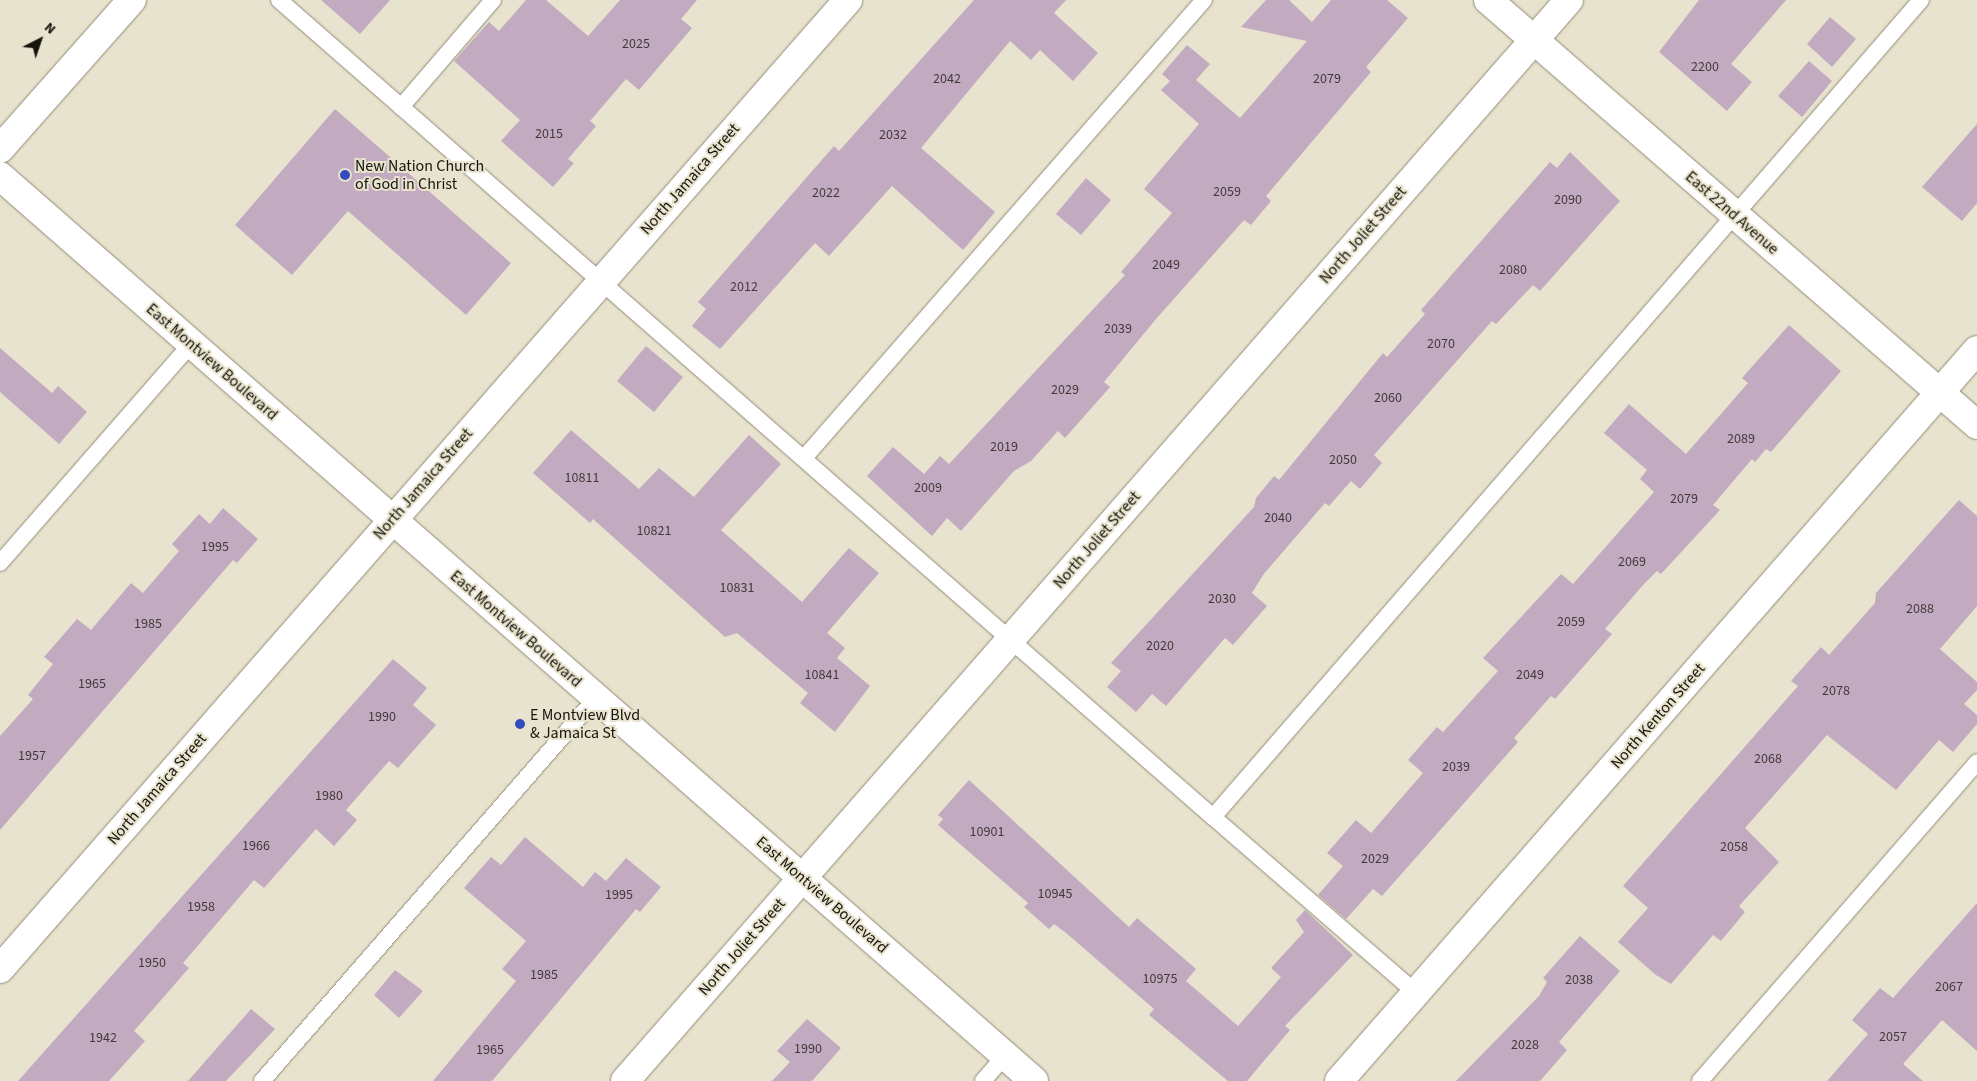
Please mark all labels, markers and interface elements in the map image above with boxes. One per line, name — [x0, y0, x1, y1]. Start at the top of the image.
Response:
north arrow — [15, 15, 65, 65]
text: N — [40, 18, 60, 39]
house number: 2025 — [622, 36, 650, 52]
house number: 2200 — [1691, 59, 1719, 75]
house number: 2042 — [933, 71, 961, 87]
house number: 2079 — [1313, 71, 1341, 87]
street label: North Jamaica Street — [636, 119, 744, 239]
house number: 2015 — [535, 126, 563, 142]
house number: 2032 — [879, 127, 907, 143]
place label: New Nation Church of God in Christ — [355, 156, 484, 194]
street label: East 22nd Avenue — [1681, 167, 1783, 259]
marker: New Nation Church of God in Christ — [339, 169, 351, 181]
street label: North Joliet Street — [1316, 182, 1410, 288]
house number: 2059 — [1213, 184, 1241, 200]
house number: 2022 — [812, 185, 840, 201]
house number: 2090 — [1554, 192, 1582, 208]
house number: 2049 — [1152, 257, 1180, 273]
house number: 2080 — [1499, 262, 1527, 278]
house number: 2012 — [730, 279, 758, 295]
street label: East Montview Boulevard — [142, 299, 282, 425]
house number: 2039 — [1104, 321, 1132, 337]
house number: 2070 — [1427, 336, 1455, 352]
house number: 2029 — [1051, 382, 1079, 398]
house number: 2060 — [1374, 390, 1402, 406]
street label: North Jamaica Street — [369, 424, 477, 544]
house number: 2089 — [1727, 431, 1755, 447]
house number: 2019 — [990, 439, 1018, 455]
house number: 2050 — [1329, 452, 1357, 468]
house number: 10811 — [565, 470, 599, 486]
house number: 2009 — [914, 480, 942, 496]
street label: North Joliet Street — [1050, 487, 1144, 593]
house number: 2079 — [1670, 491, 1698, 507]
house number: 2040 — [1264, 510, 1292, 526]
house number: 10821 — [637, 523, 671, 539]
house number: 1995 — [201, 539, 229, 555]
house number: 2069 — [1618, 554, 1646, 570]
street label: East Montview Boulevard — [446, 566, 586, 692]
house number: 10831 — [720, 580, 754, 596]
house number: 2030 — [1208, 591, 1236, 607]
house number: 2088 — [1906, 601, 1934, 617]
house number: 2059 — [1557, 614, 1585, 630]
house number: 1985 — [134, 616, 162, 632]
house number: 2020 — [1146, 638, 1174, 654]
street label: North Kenton Street — [1607, 659, 1709, 773]
house number: 10841 — [805, 667, 839, 683]
house number: 2049 — [1516, 667, 1544, 683]
house number: 1965 — [78, 676, 106, 692]
house number: 2078 — [1822, 683, 1850, 699]
place label: E Montview Blvd & Jamaica St — [530, 705, 640, 743]
house number: 1990 — [368, 709, 396, 725]
marker: E Montview Blvd & Jamaica St — [514, 718, 526, 730]
street label: North Jamaica Street — [103, 729, 211, 849]
house number: 1957 — [18, 748, 46, 764]
house number: 2068 — [1754, 751, 1782, 767]
house number: 2039 — [1442, 759, 1470, 775]
house number: 1980 — [315, 788, 343, 804]
house number: 10901 — [970, 824, 1004, 840]
street label: East Montview Boulevard — [752, 832, 892, 958]
house number: 1966 — [242, 838, 270, 854]
house number: 2058 — [1720, 839, 1748, 855]
house number: 2029 — [1361, 851, 1389, 867]
house number: 10945 — [1038, 886, 1072, 902]
house number: 1995 — [605, 887, 633, 903]
street label: North Joliet Street — [695, 894, 789, 1000]
house number: 1958 — [187, 899, 215, 915]
house number: 1950 — [138, 955, 166, 971]
house number: 1985 — [530, 967, 558, 983]
house number: 10975 — [1143, 971, 1177, 987]
house number: 2038 — [1565, 972, 1593, 988]
house number: 2067 — [1935, 979, 1963, 995]
house number: 2057 — [1879, 1029, 1907, 1045]
house number: 1942 — [89, 1030, 117, 1046]
house number: 2028 — [1511, 1037, 1539, 1053]
house number: 1990 — [794, 1041, 822, 1057]
house number: 1965 — [476, 1042, 504, 1058]

